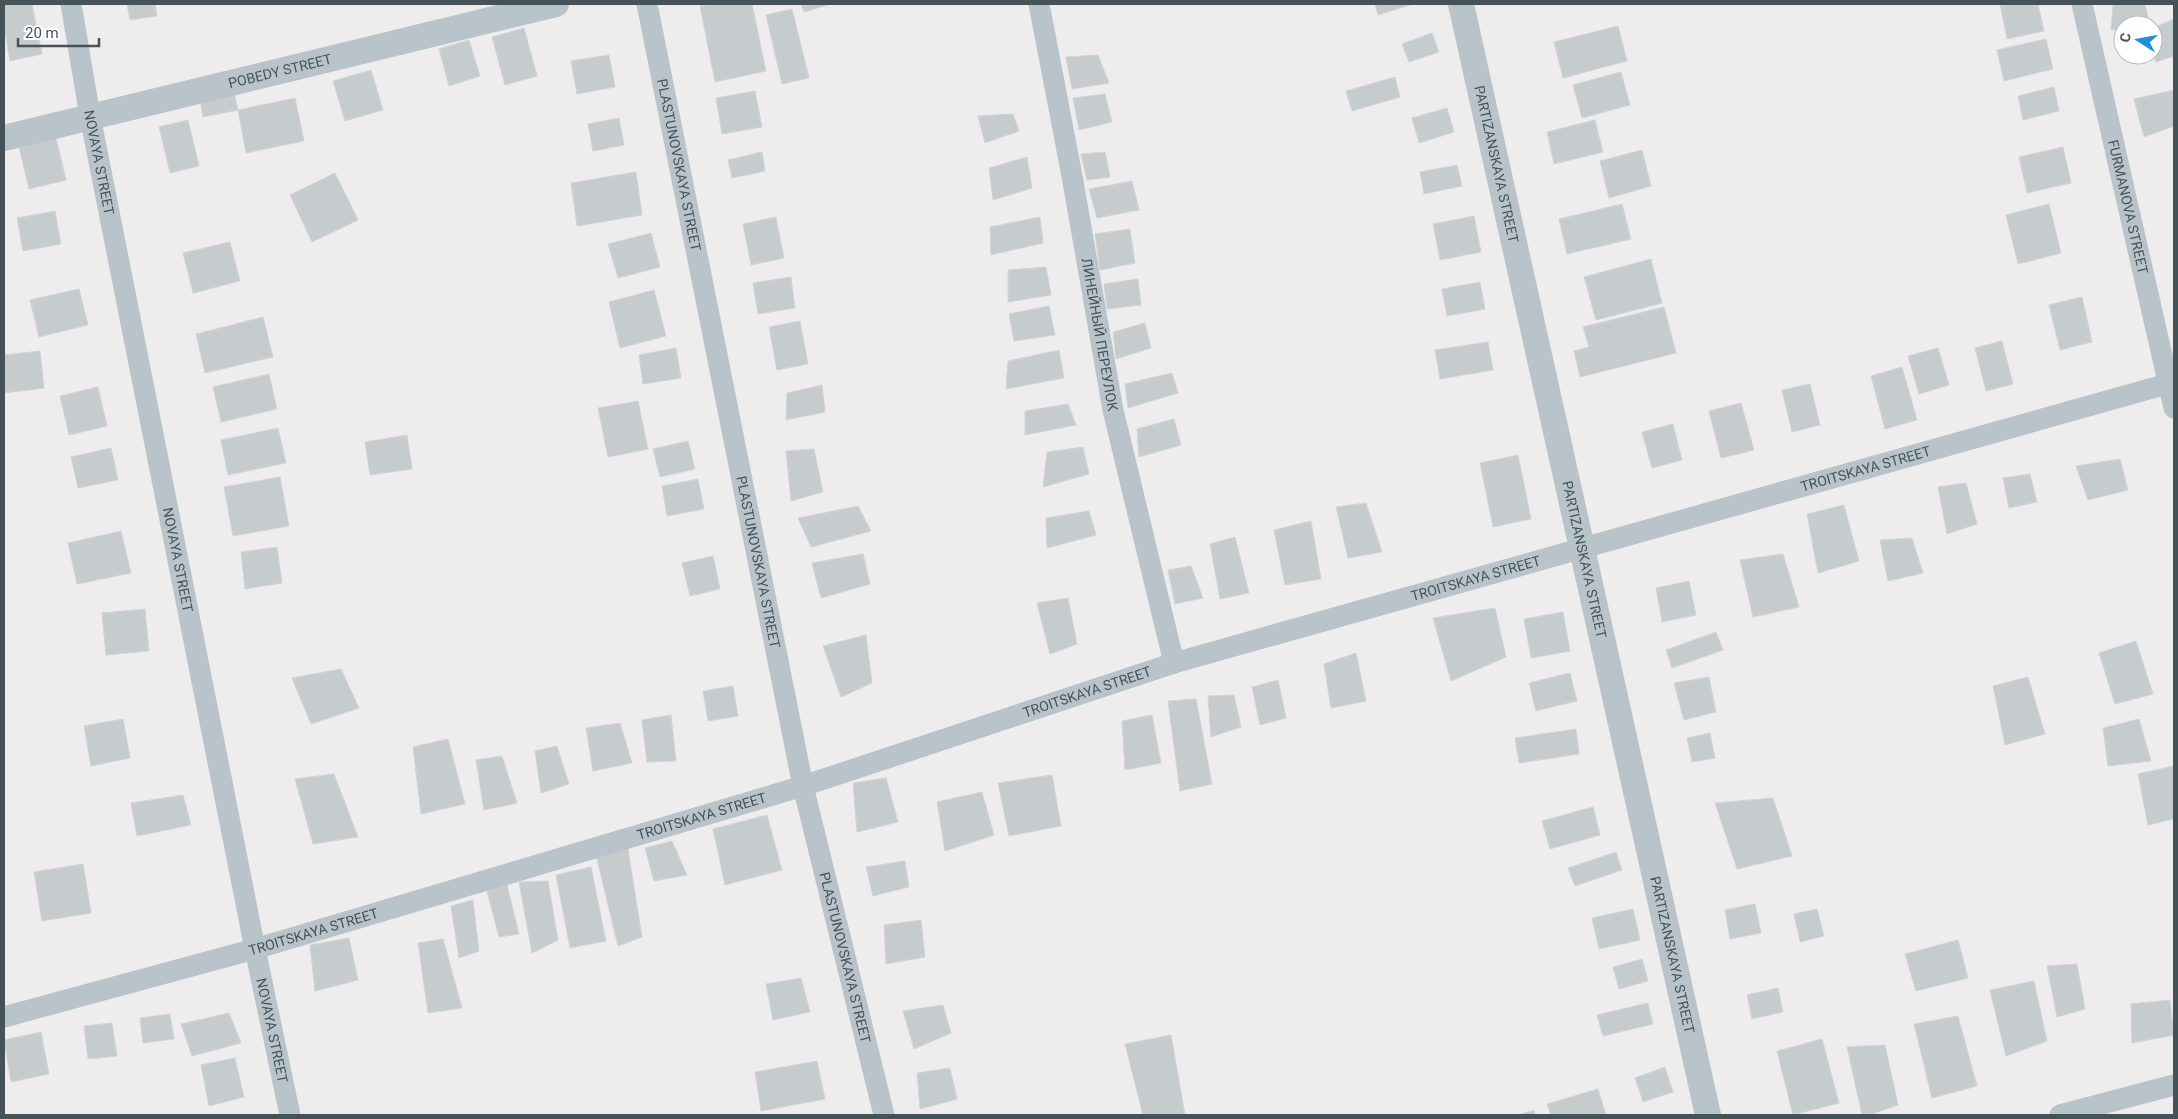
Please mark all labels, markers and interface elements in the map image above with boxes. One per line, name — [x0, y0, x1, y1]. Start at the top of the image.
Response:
scale bar — [18, 15, 99, 47]
north arrow — [2113, 15, 2163, 65]
text: 20 m — [25, 24, 59, 42]
text: С — [2117, 31, 2134, 44]
street label: POBEDY STREET — [227, 51, 334, 91]
street label: PLASTUNOVSKAYA STREET — [654, 77, 704, 253]
street label: PARTIZANSKAYA STREET — [1471, 84, 1522, 245]
street label: NOVAYA STREET — [81, 109, 118, 217]
street label: FURMANOVA STREET — [2105, 138, 2151, 276]
street label: ЛИНЕЙНЫЙ ПЕРЕУЛОК — [1078, 257, 1121, 412]
street label: TROITSKAYA STREET — [1799, 443, 1933, 495]
street label: PLASTUNOVSKAYA STREET — [733, 474, 783, 650]
street label: PARTIZANSKAYA STREET — [1559, 479, 1610, 640]
street label: NOVAYA STREET — [160, 506, 196, 614]
street label: TROITSKAYA STREET — [1409, 552, 1543, 604]
street label: TROITSKAYA STREET — [1021, 663, 1154, 721]
street label: TROITSKAYA STREET — [635, 789, 769, 843]
street label: PLASTUNOVSKAYA STREET — [816, 870, 874, 1045]
street label: PARTIZANSKAYA STREET — [1647, 875, 1698, 1036]
street label: TROITSKAYA STREET — [247, 905, 381, 958]
street label: NOVAYA STREET — [253, 977, 291, 1085]

